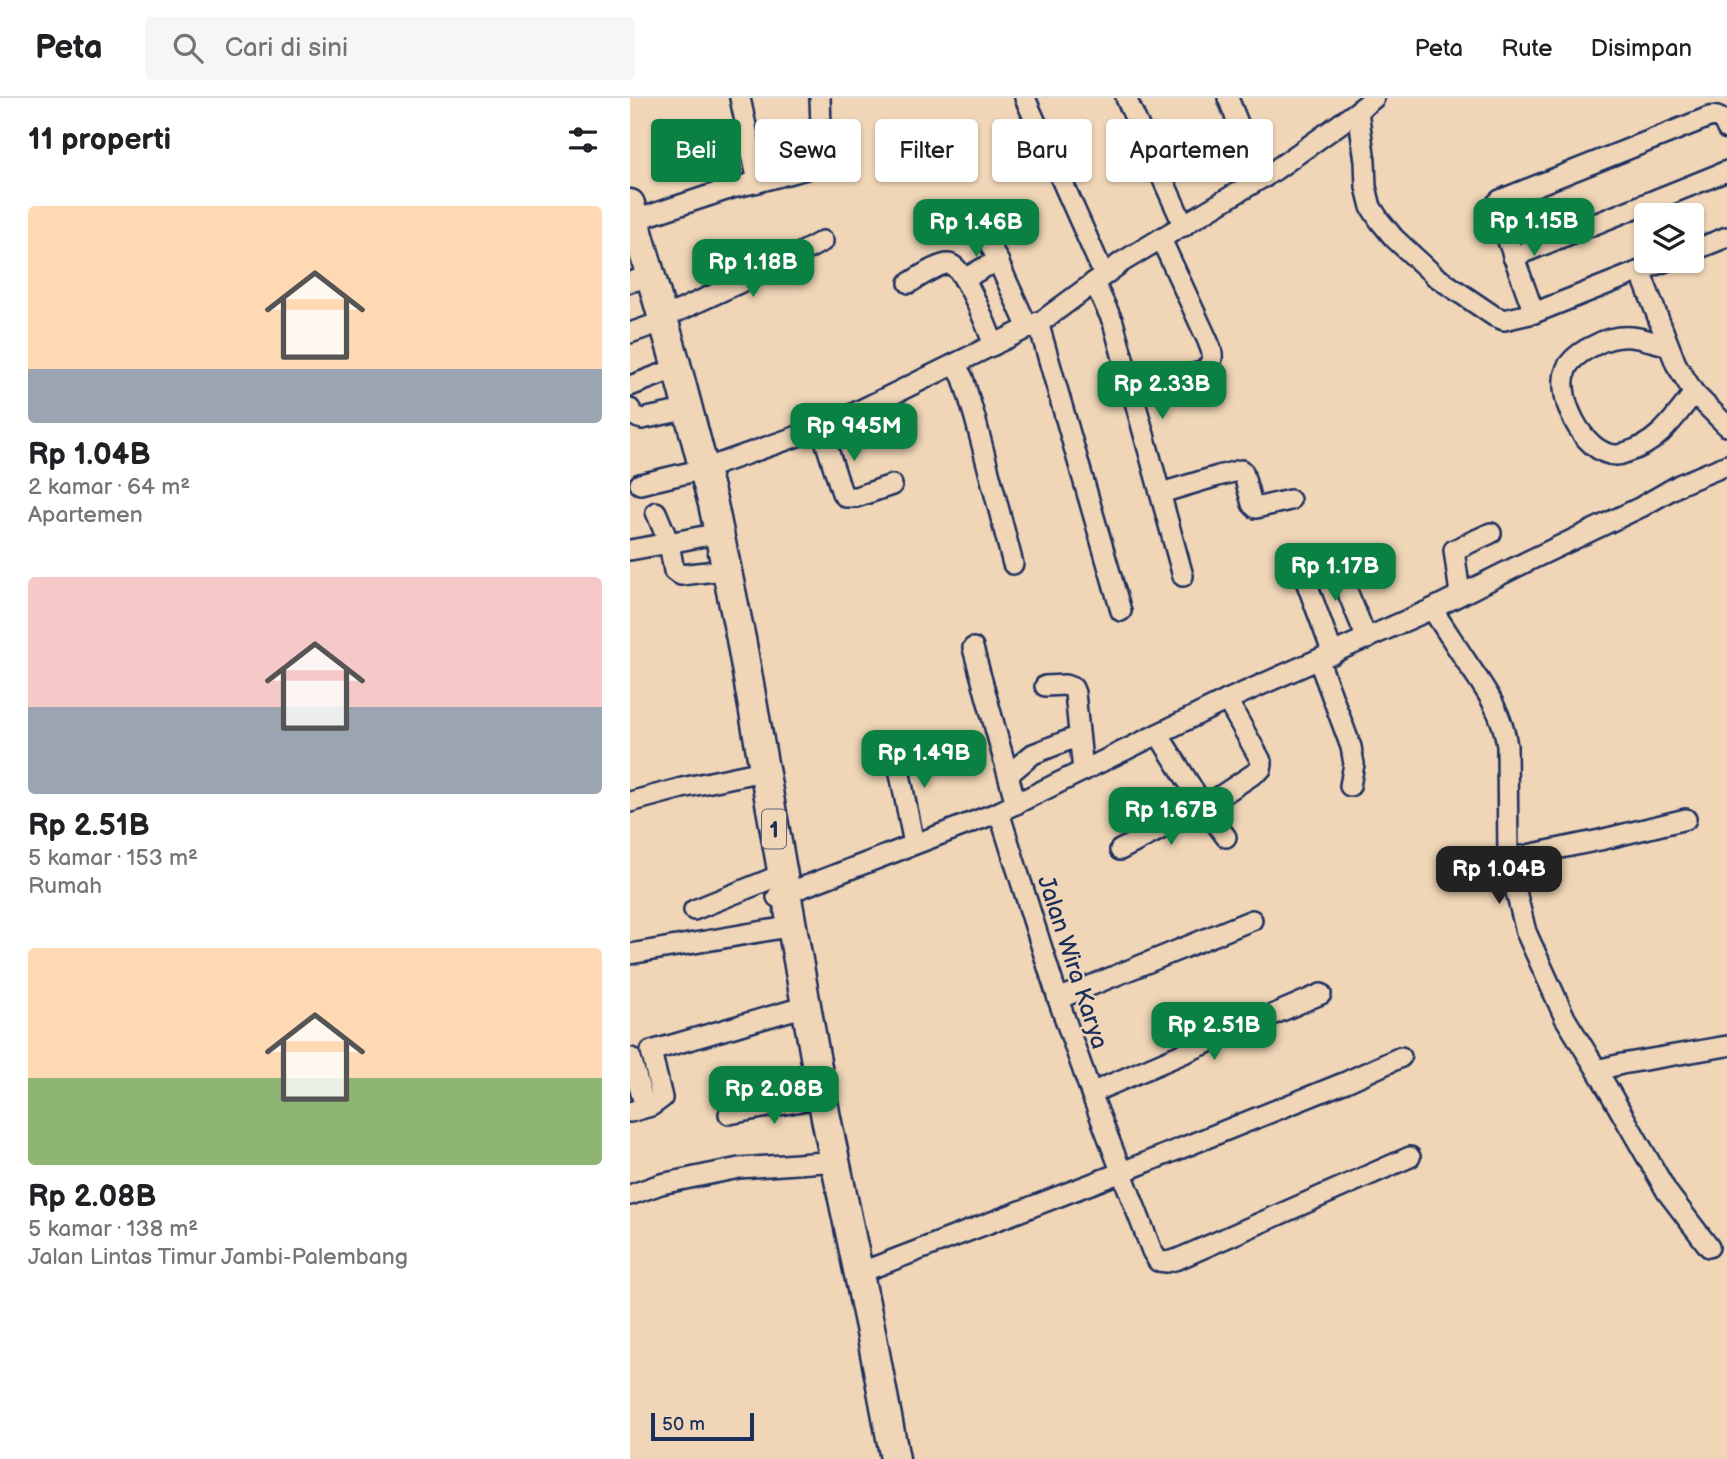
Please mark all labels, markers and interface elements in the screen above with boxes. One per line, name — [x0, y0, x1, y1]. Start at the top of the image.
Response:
search box — [145, 17, 635, 80]
text: Peta — [35, 28, 103, 68]
icon: search — [169, 29, 207, 67]
text: Cari di sini — [225, 33, 348, 64]
text: Peta — [1415, 34, 1463, 63]
text: Rute — [1501, 34, 1553, 63]
text: Disimpan — [1591, 34, 1692, 63]
chip: Beli — [651, 119, 741, 182]
chip: Sewa — [755, 119, 861, 182]
chip: Filter — [875, 119, 978, 182]
chip: Baru — [992, 119, 1092, 182]
chip: Apartemen — [1106, 119, 1273, 182]
icon: filters — [564, 121, 602, 159]
text: 11 properti — [28, 122, 171, 158]
pin: Rp 1.15B — [1462, 198, 1606, 258]
pin: Rp 1.46B — [904, 200, 1048, 259]
map controls — [1634, 203, 1704, 273]
button: layers — [1634, 203, 1704, 273]
text: Rp 1.15B — [1489, 207, 1579, 235]
text: Rp 1.46B — [929, 208, 1023, 236]
pin: Rp 1.18B — [681, 240, 825, 299]
text: Rp 1.18B — [708, 248, 798, 276]
icon: home — [252, 252, 378, 378]
pin: Rp 2.33B — [1090, 362, 1234, 421]
text: Rp 2.33B — [1113, 370, 1211, 398]
pin: Rp 945M — [789, 404, 919, 463]
text: Rp 945M — [806, 412, 902, 440]
text: Rp 1.04B — [28, 437, 151, 473]
text: 2 kamar · 64 m² — [28, 473, 190, 501]
text: Apartemen — [28, 501, 143, 529]
pin: Rp 1.17B — [1263, 544, 1407, 603]
text: Rp 1.17B — [1291, 552, 1379, 580]
icon: home — [252, 623, 378, 749]
pin: Rp 1.49B — [852, 730, 996, 790]
text: Rp 1.49B — [877, 739, 971, 767]
pin: Rp 1.67B — [1099, 788, 1243, 847]
text: Rp 1.67B — [1125, 796, 1217, 824]
text: Rp 2.51B — [28, 808, 150, 844]
road number: 1 — [762, 810, 786, 848]
text: 5 kamar · 153 m² — [28, 844, 198, 872]
pin: Rp 1.04B — [1427, 846, 1571, 906]
text: Rp 1.04B — [1452, 855, 1546, 883]
text: Rumah — [28, 872, 102, 900]
street label: Jalan Wira Karya — [1031, 872, 1114, 1052]
icon: home — [252, 994, 378, 1120]
pin: Rp 2.51B — [1142, 1002, 1286, 1062]
text: Rp 2.51B — [1167, 1011, 1261, 1039]
pin: Rp 2.08B — [702, 1066, 846, 1126]
text: Rp 2.08B — [725, 1075, 823, 1103]
text: Rp 2.08B — [28, 1179, 156, 1215]
text: 5 kamar · 138 m² — [28, 1215, 198, 1243]
text: Jalan Lintas Timur Jambi-Palembang — [28, 1243, 408, 1271]
scale bar — [651, 1410, 754, 1442]
text: 50 m — [662, 1413, 705, 1436]

